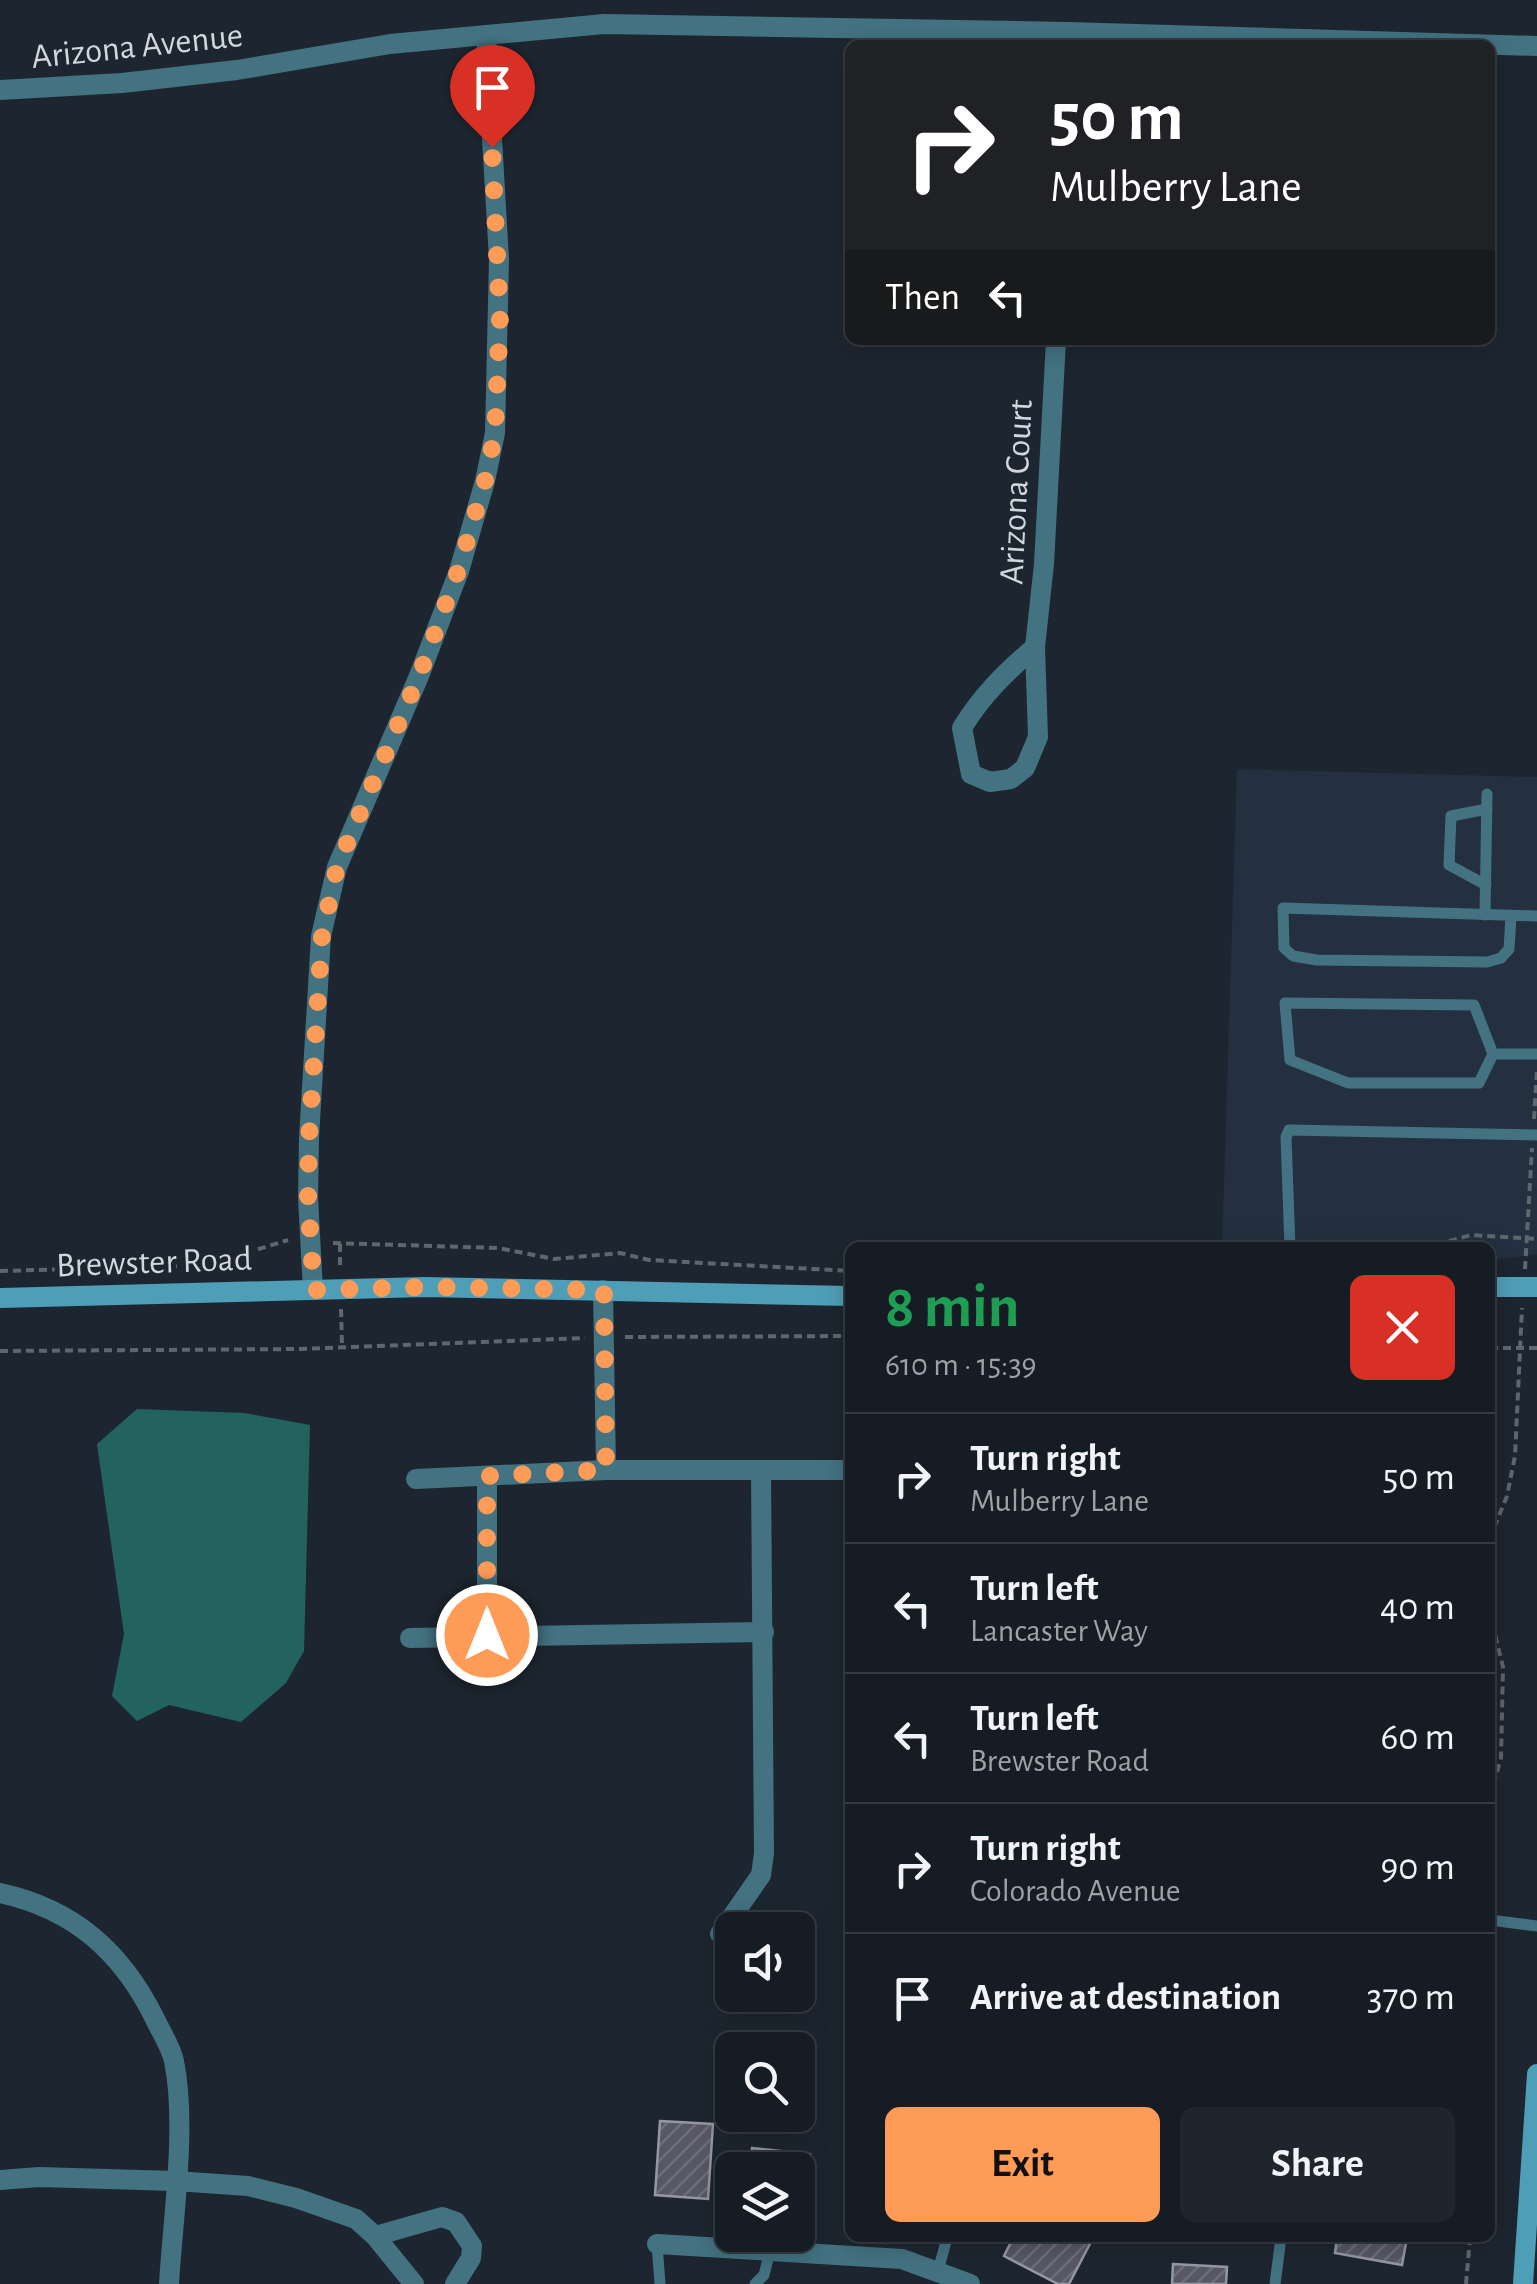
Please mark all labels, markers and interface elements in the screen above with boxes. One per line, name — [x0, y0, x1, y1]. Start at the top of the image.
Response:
street label: Arizona Avenue — [30, 18, 245, 75]
pin — [450, 45, 535, 148]
icon: arrive — [465, 60, 520, 115]
icon: right — [885, 80, 1015, 210]
text: 50 m — [1050, 83, 1184, 153]
text: Mulberry Lane — [1050, 165, 1302, 210]
icon: left — [980, 270, 1035, 325]
text: Then — [885, 279, 960, 317]
street label: Arizona Court — [994, 399, 1039, 585]
street label: Brewster Road — [56, 1242, 253, 1283]
button: close — [1350, 1275, 1455, 1380]
text: 8 min — [885, 1278, 1019, 1338]
text: 610 m · 15:39 — [885, 1349, 1037, 1381]
text: Turn right — [970, 1440, 1120, 1478]
icon: right — [885, 1451, 940, 1506]
text: 50 m — [1382, 1459, 1455, 1497]
text: Mulberry Lane — [970, 1485, 1149, 1517]
text: Turn left — [970, 1570, 1098, 1608]
icon: left — [885, 1581, 940, 1636]
position arrow — [435, 1583, 539, 1687]
text: 40 m — [1380, 1589, 1455, 1627]
text: Lancaster Way — [970, 1615, 1148, 1647]
text: Turn left — [970, 1700, 1098, 1738]
icon: left — [885, 1711, 940, 1766]
text: 60 m — [1380, 1719, 1455, 1757]
text: Brewster Road — [970, 1745, 1149, 1777]
text: Turn right — [970, 1830, 1120, 1868]
icon: right — [885, 1841, 940, 1896]
text: 90 m — [1380, 1849, 1455, 1887]
text: Colorado Avenue — [970, 1875, 1181, 1907]
map controls — [715, 1912, 815, 2252]
button: sound — [715, 1912, 815, 2012]
icon: arrive — [885, 1971, 940, 2026]
text: Arrive at destination — [970, 1979, 1281, 2017]
text: 370 m — [1367, 1979, 1455, 2017]
button: search — [715, 2032, 815, 2132]
button: Exit — [885, 2107, 1160, 2222]
button: Share — [1180, 2107, 1455, 2222]
button: layers — [715, 2152, 815, 2252]

